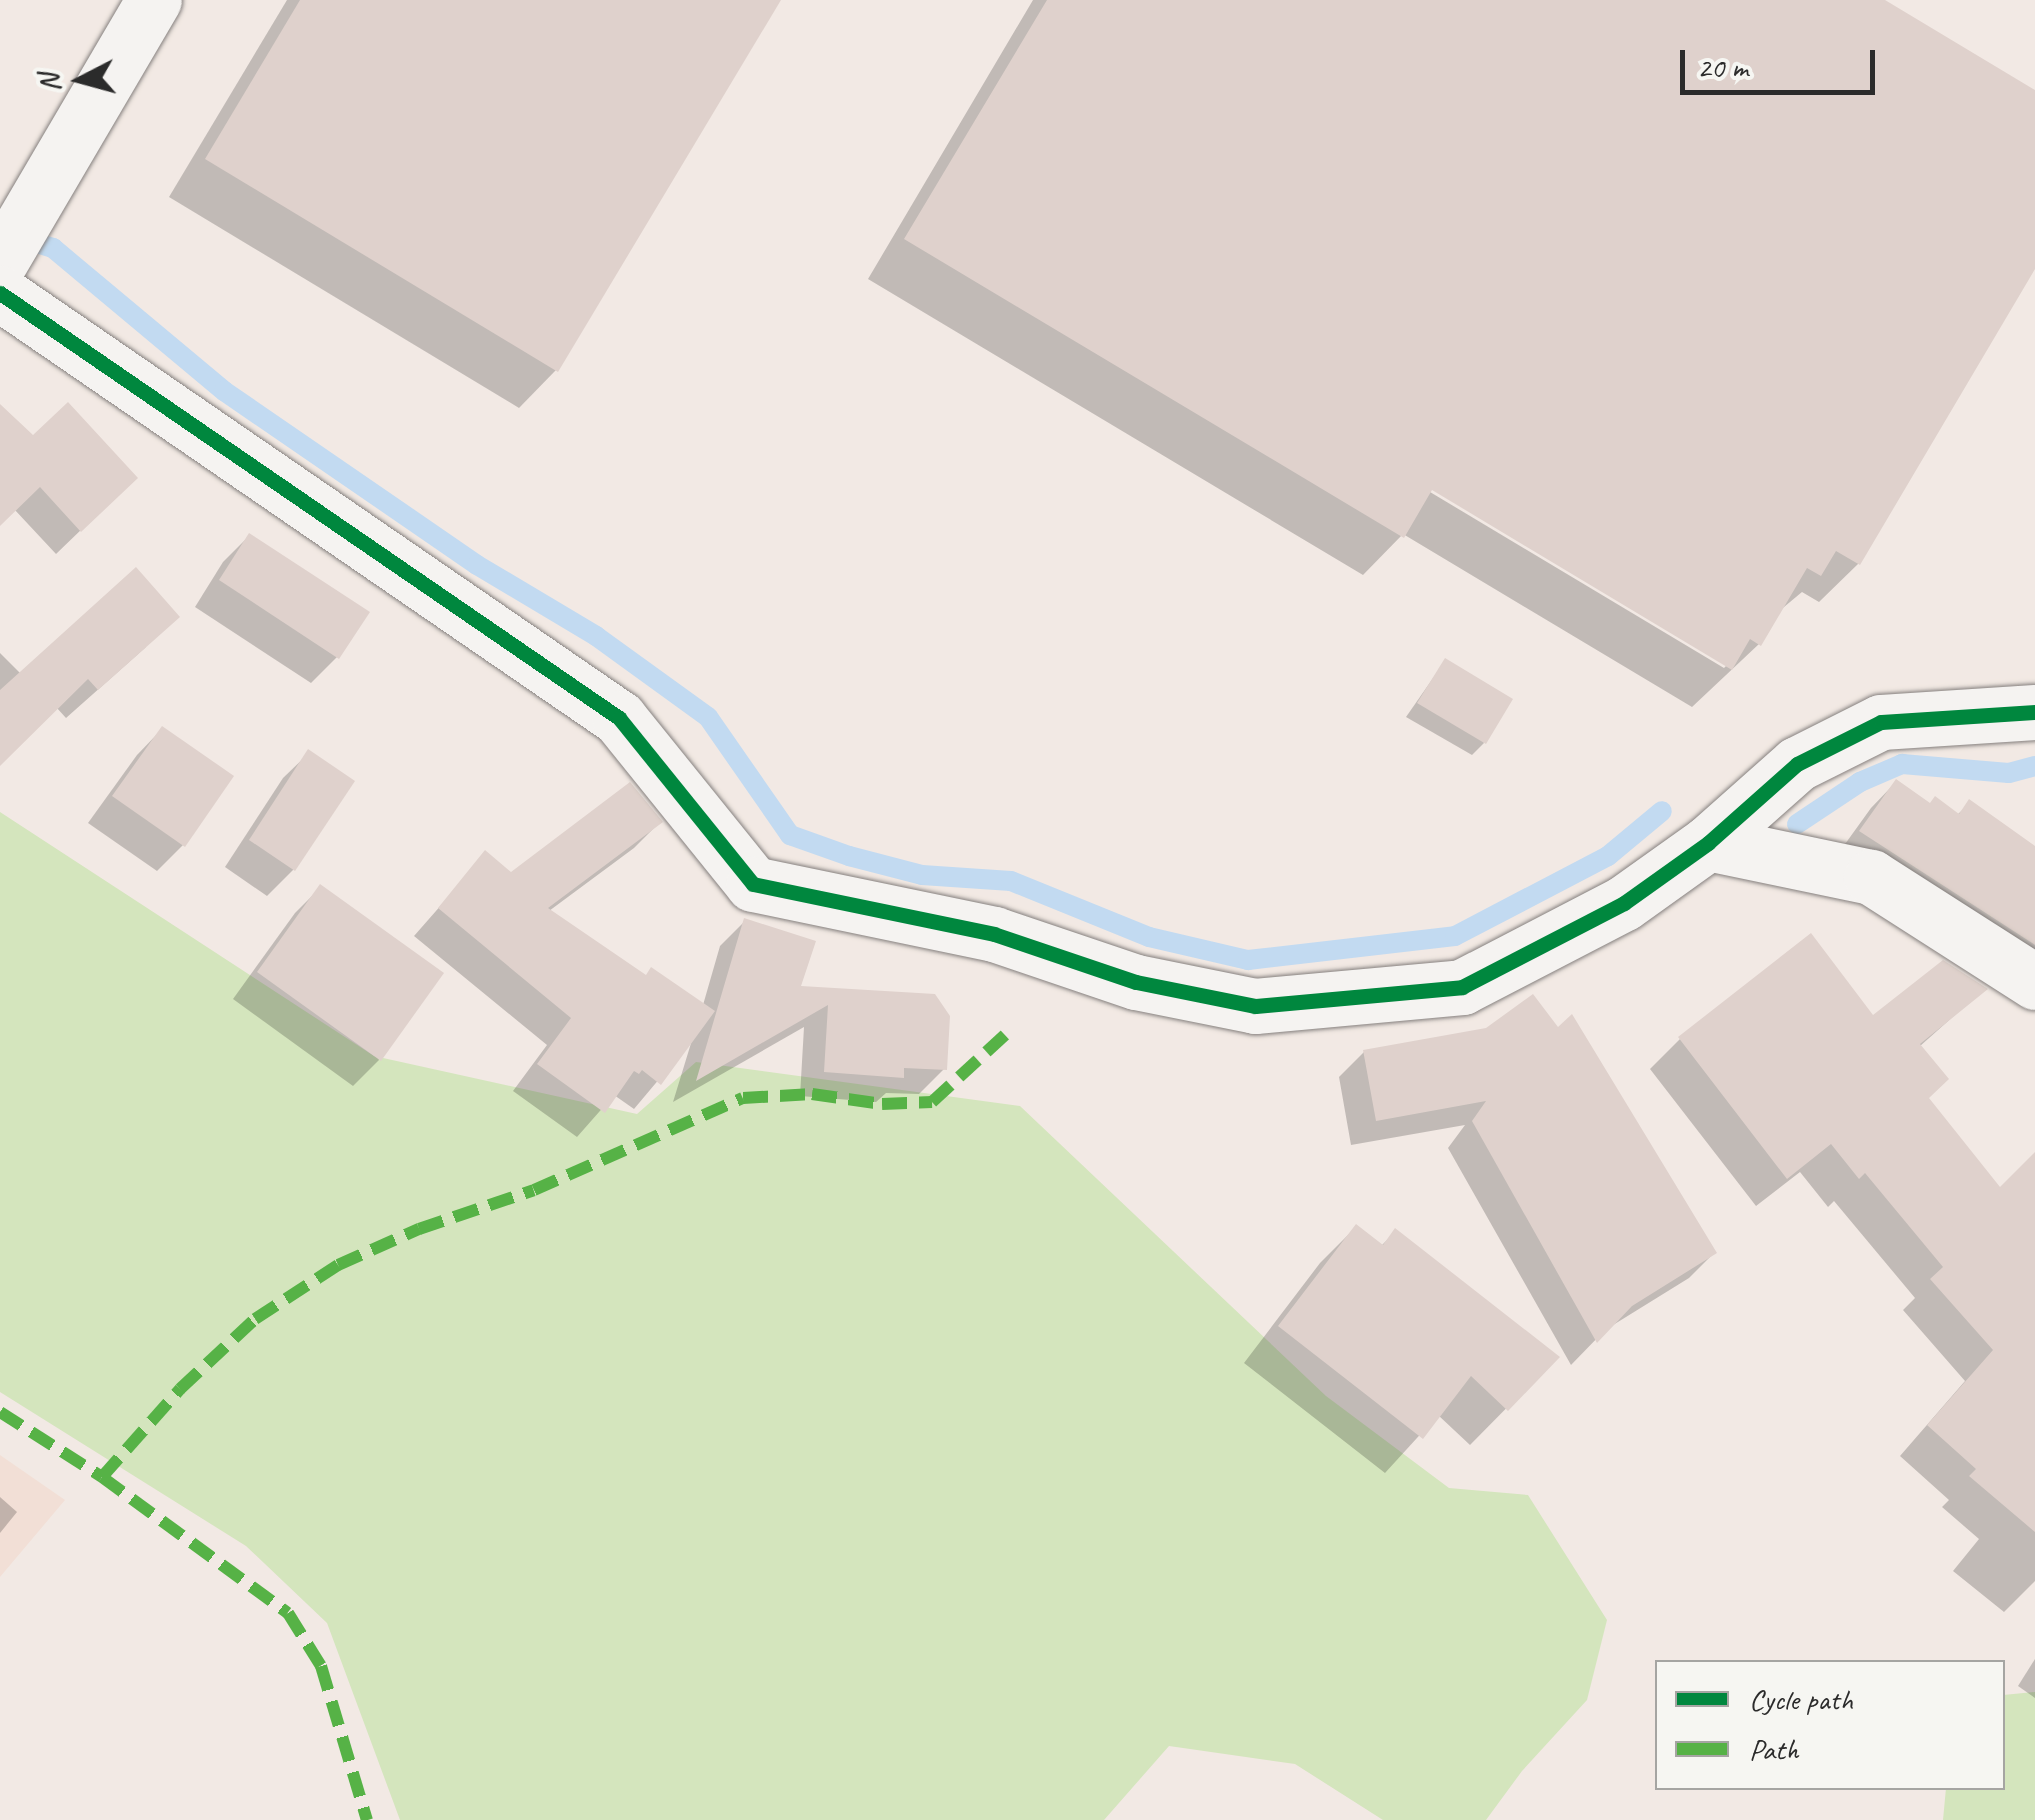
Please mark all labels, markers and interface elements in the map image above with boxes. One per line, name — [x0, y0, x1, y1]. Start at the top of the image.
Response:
north arrow — [30, 30, 130, 130]
scale bar — [1685, 30, 1880, 92]
text: 20 m — [1697, 48, 1748, 86]
text: N — [31, 73, 68, 94]
legend — [1655, 1660, 2005, 1790]
text: Cycle path — [1749, 1680, 1853, 1718]
text: Path — [1749, 1730, 1798, 1768]

